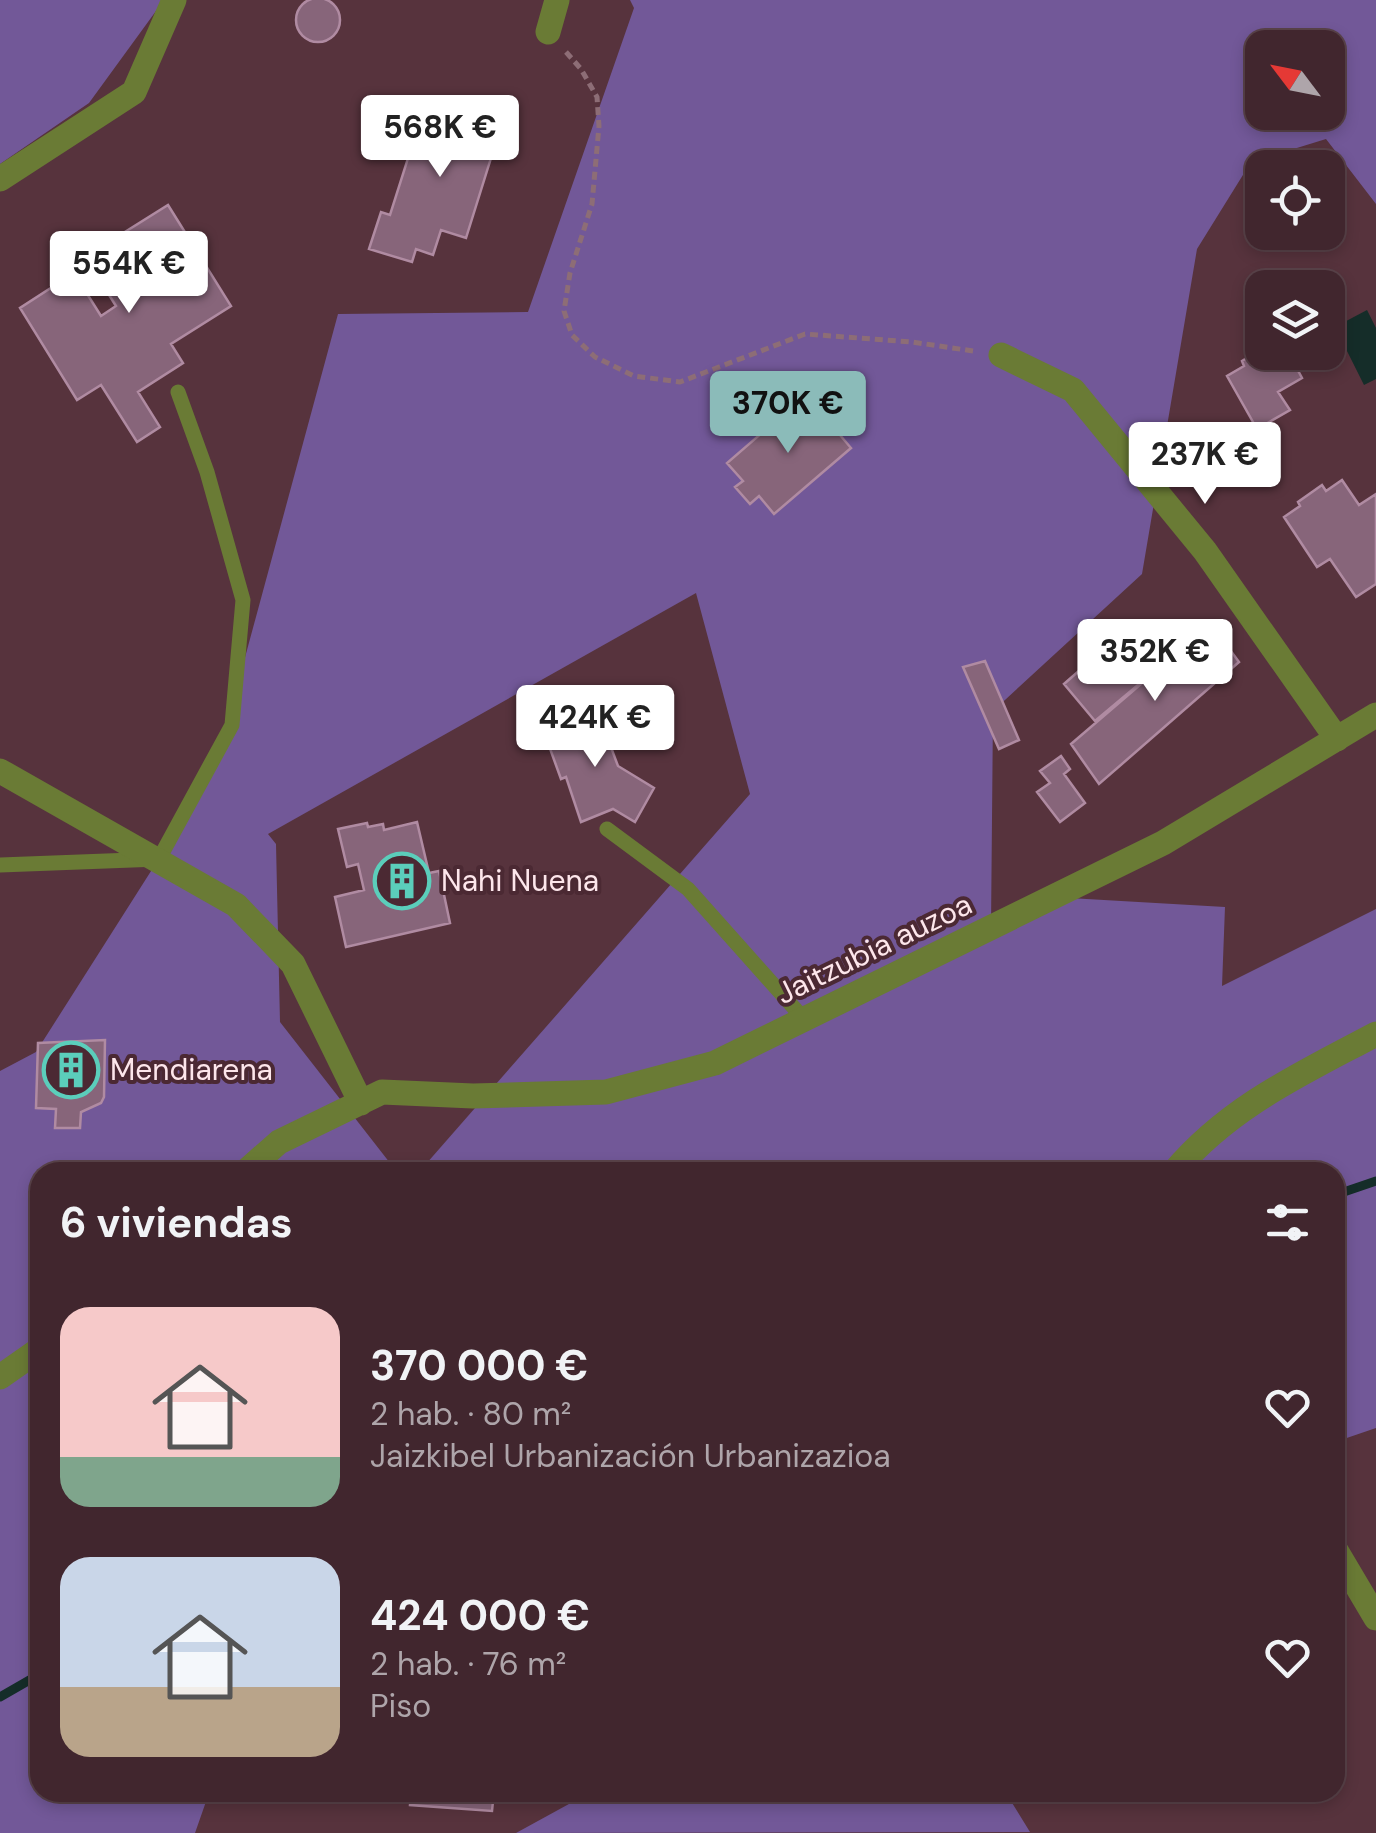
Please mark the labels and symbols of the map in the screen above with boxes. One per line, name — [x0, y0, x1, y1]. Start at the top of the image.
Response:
north arrow — [1245, 30, 1345, 130]
pin: 568K € — [359, 95, 521, 180]
pin: 554K € — [48, 231, 210, 316]
pin: 370K € — [707, 371, 869, 456]
pin: 237K € — [1124, 422, 1286, 507]
pin: 352K € — [1074, 619, 1236, 704]
pin: 424K € — [514, 685, 676, 770]
building icon: Nahi Nuena — [372, 851, 432, 911]
place label: Nahi Nuena — [441, 861, 599, 900]
street label: Jaitzubia auzoa — [770, 884, 978, 1013]
building icon: Mendiarena — [41, 1040, 101, 1100]
place label: Mendiarena — [110, 1050, 273, 1089]

